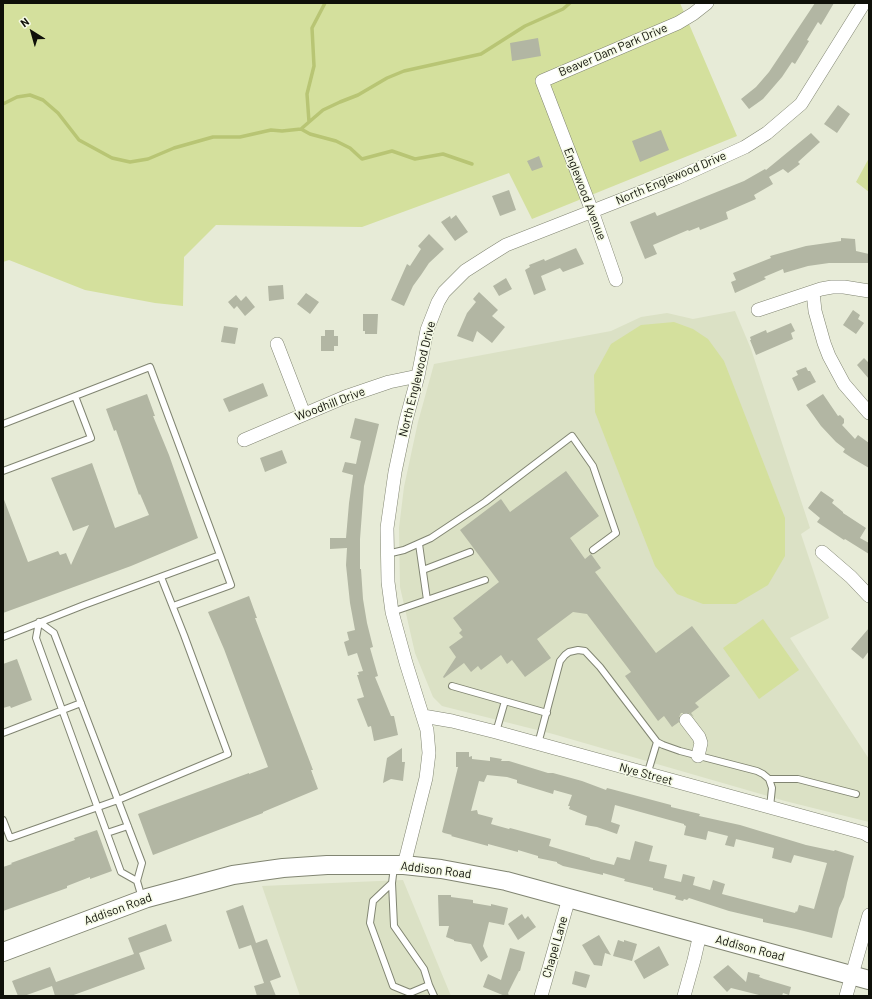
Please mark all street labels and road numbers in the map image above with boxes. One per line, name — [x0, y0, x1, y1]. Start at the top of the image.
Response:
street label: Beaver Dam Park Drive — [556, 20, 670, 80]
street label: Englewood Avenue — [561, 146, 609, 242]
street label: North Englewood Drive — [614, 148, 728, 208]
street label: North Englewood Drive — [396, 320, 438, 438]
street label: Woodhill Drive — [293, 384, 367, 424]
street label: Nye Street — [618, 760, 674, 788]
street label: Addison Road — [400, 859, 472, 881]
street label: Addison Road — [82, 890, 154, 928]
street label: Chapel Lane — [539, 914, 571, 980]
street label: Addison Road — [714, 932, 786, 964]

